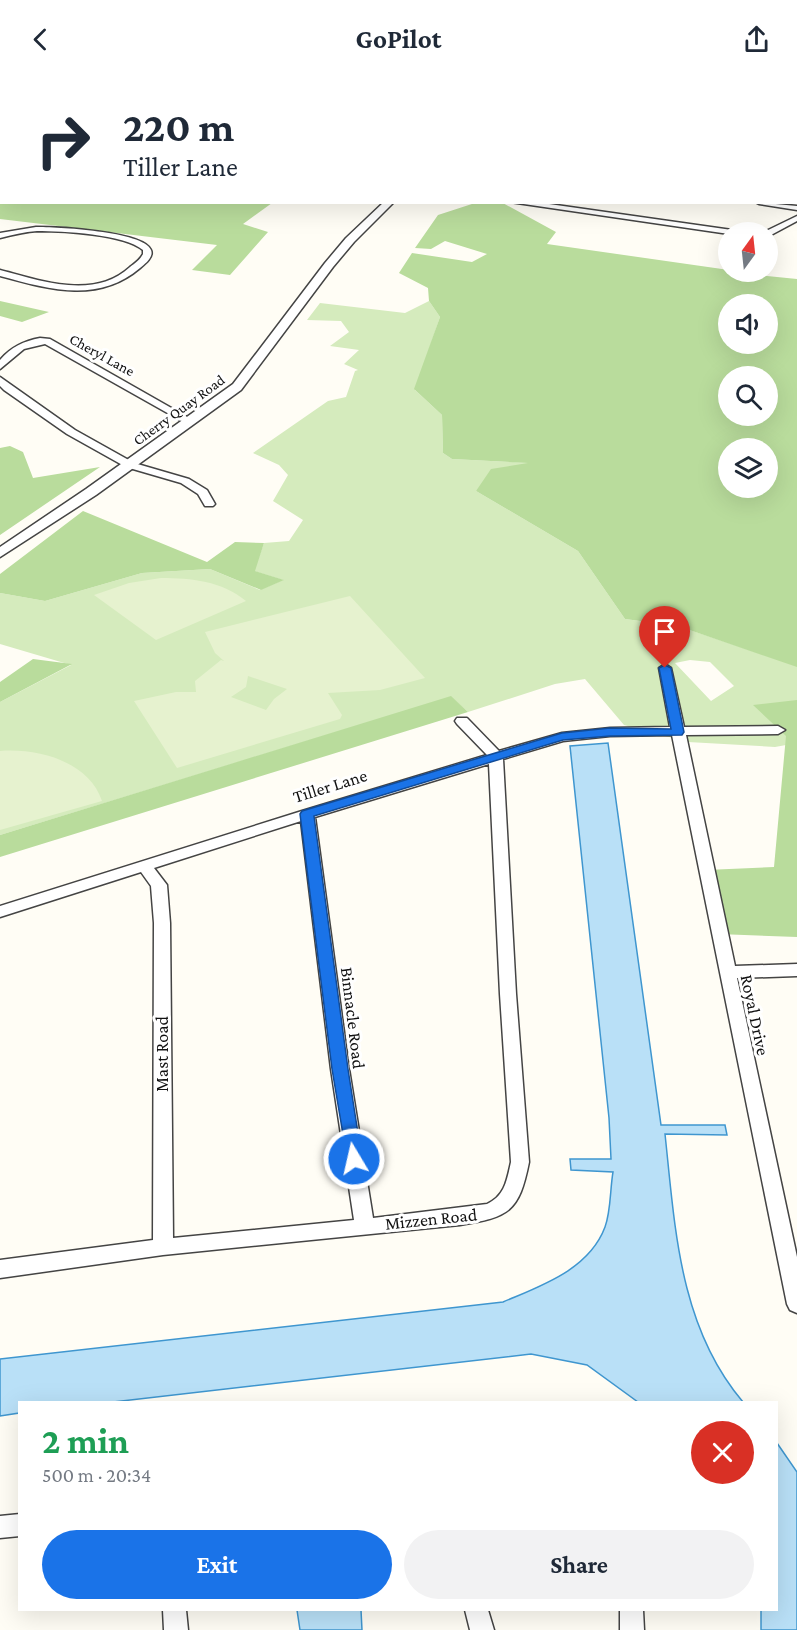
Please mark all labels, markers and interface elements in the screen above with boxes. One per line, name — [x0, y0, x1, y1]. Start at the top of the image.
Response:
icon: back — [24, 23, 57, 56]
icon: share — [740, 23, 773, 56]
text: GoPilot — [356, 24, 441, 54]
icon: right — [24, 102, 102, 180]
text: 220 m — [123, 103, 234, 150]
text: Tiller Lane — [123, 152, 238, 182]
north arrow — [718, 222, 778, 282]
map controls — [718, 222, 778, 498]
button: sound — [718, 294, 778, 354]
street label: Cheryl Lane — [66, 331, 138, 380]
button: search — [718, 366, 778, 426]
street label: Cherry Quay Road — [130, 371, 228, 449]
button: layers — [718, 438, 778, 498]
pin — [639, 606, 690, 668]
icon: arrive — [648, 615, 681, 648]
street label: Tiller Lane — [290, 765, 370, 807]
street label: Binnacle Road — [337, 966, 369, 1070]
street label: Royal Drive — [737, 973, 773, 1057]
street label: Mast Road — [152, 1015, 172, 1092]
position arrow — [322, 1127, 386, 1191]
street label: Mizzen Road — [384, 1204, 478, 1234]
text: 2 min — [42, 1421, 129, 1461]
button: close — [691, 1421, 754, 1484]
text: 500 m · 20:34 — [42, 1464, 151, 1486]
button: Exit — [42, 1530, 392, 1599]
button: Share — [404, 1530, 754, 1599]

